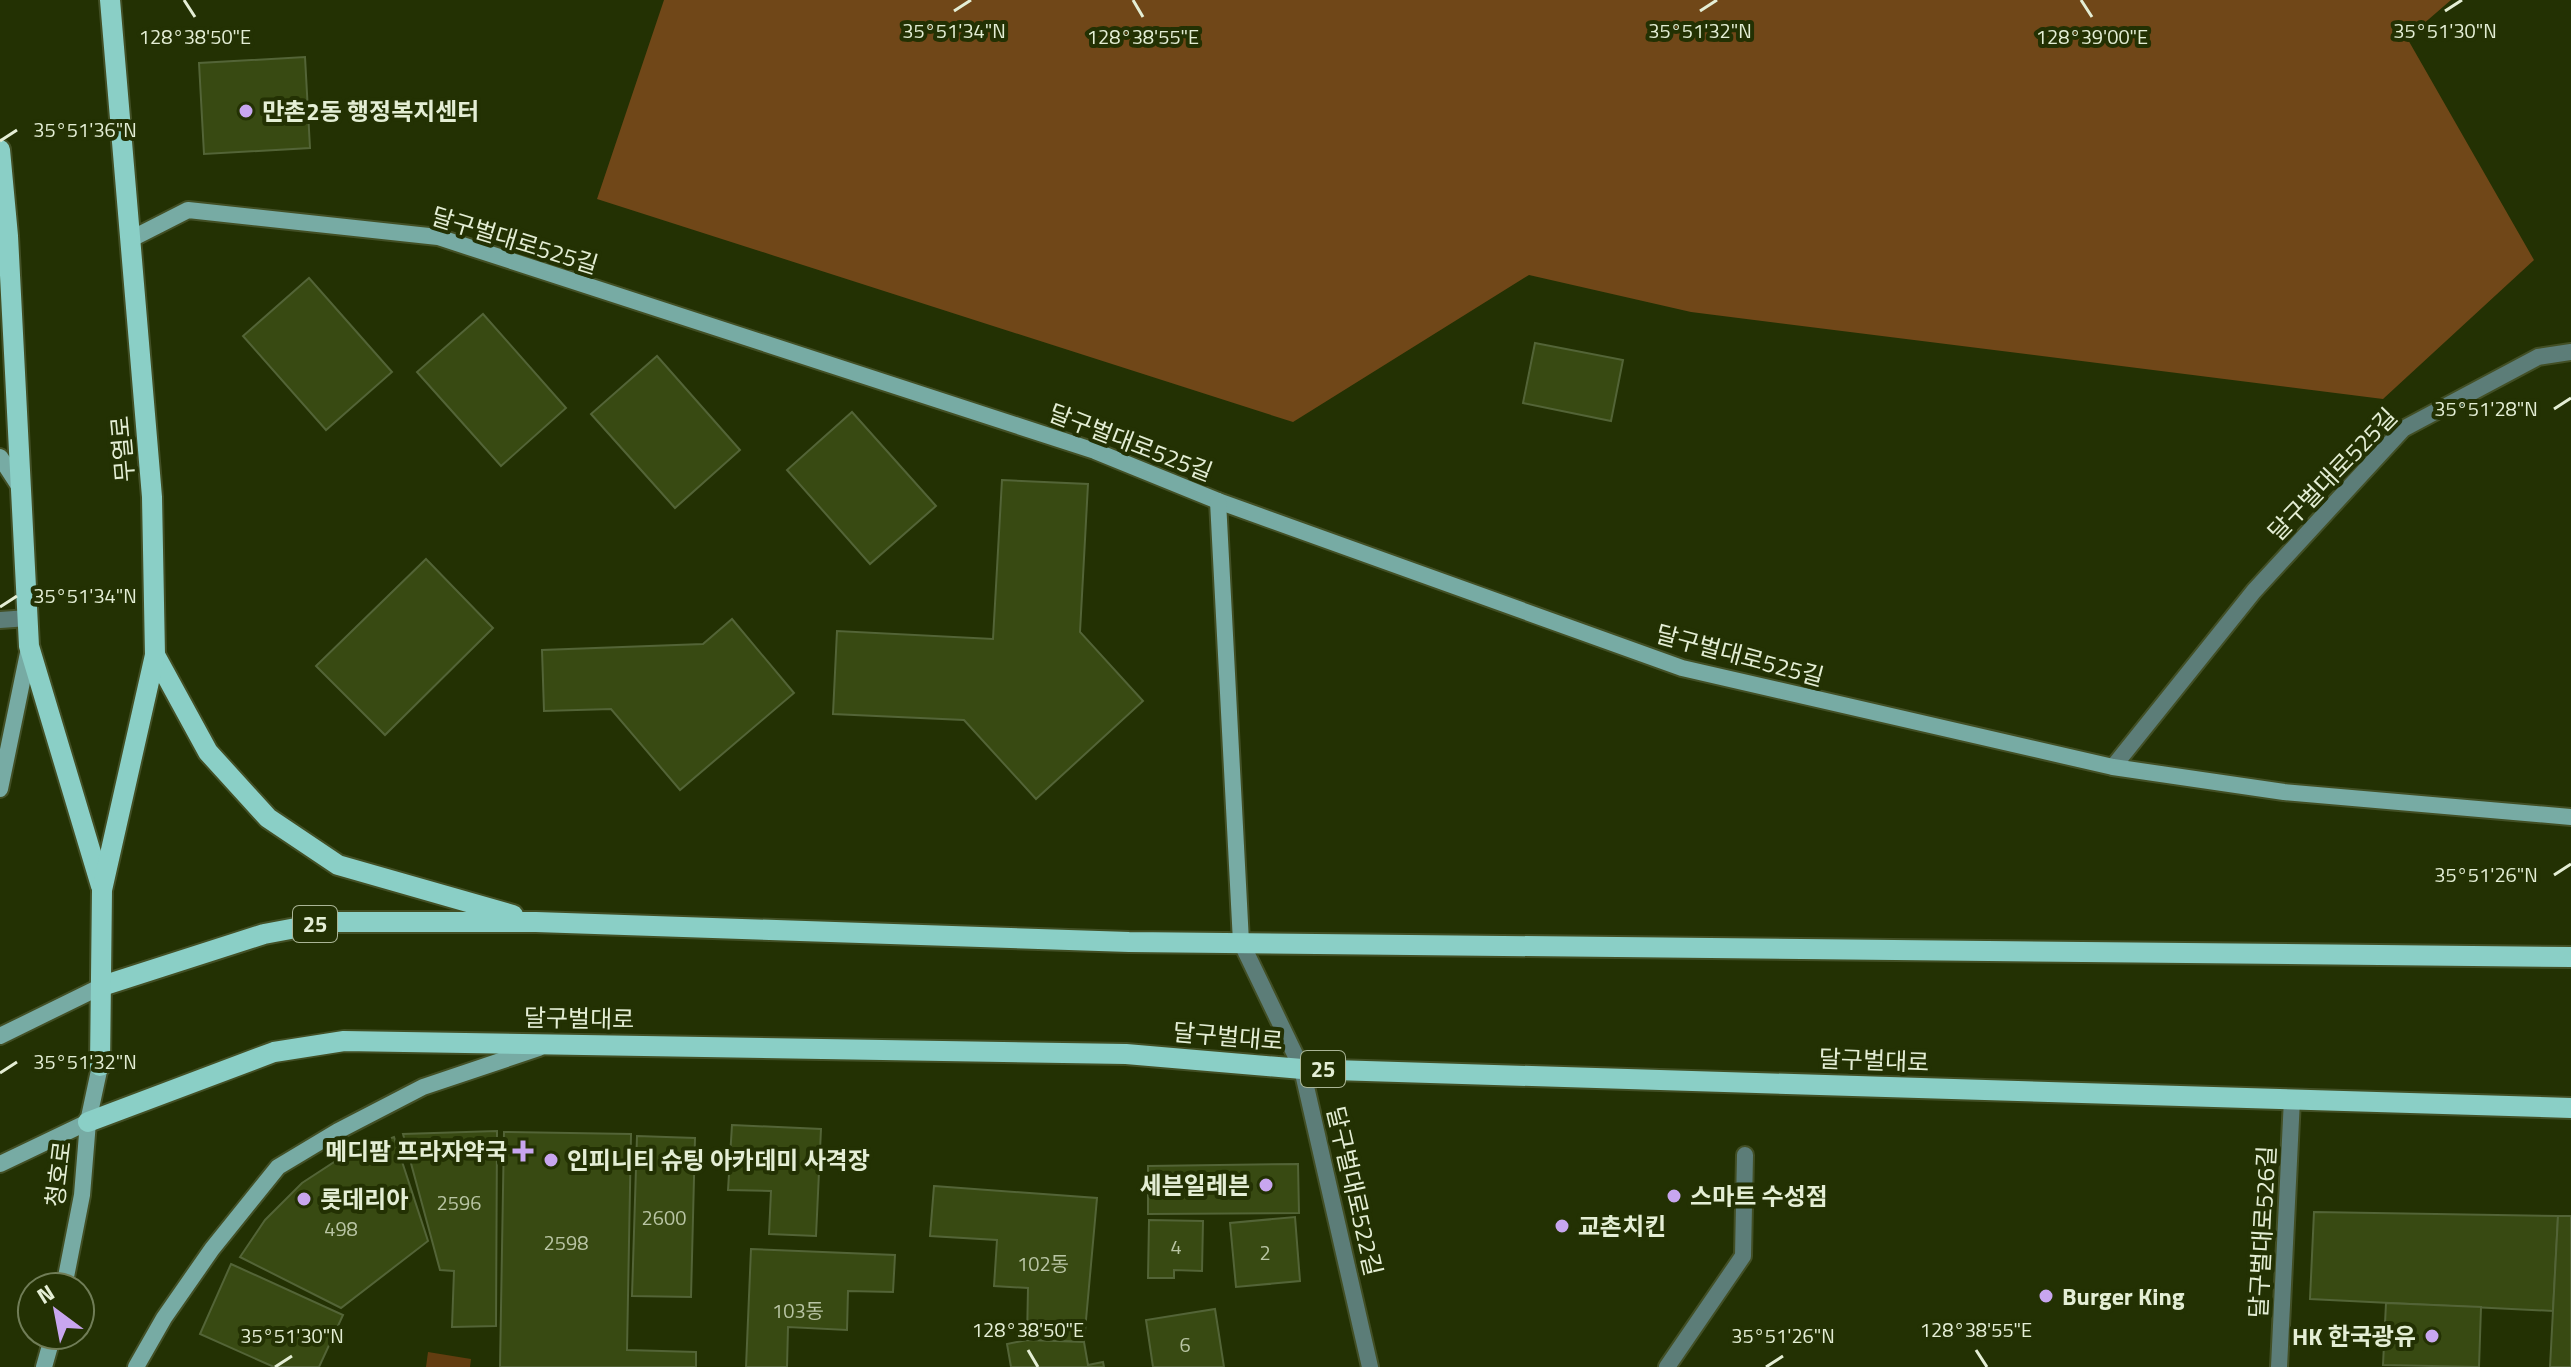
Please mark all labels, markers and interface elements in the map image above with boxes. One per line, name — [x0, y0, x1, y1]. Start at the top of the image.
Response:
text: 35°51'34"N — [902, 15, 1006, 46]
text: 35°51'32"N — [1648, 15, 1752, 46]
text: 35°51'30"N — [2393, 15, 2497, 46]
text: 128°38'50"E — [139, 21, 251, 52]
text: 128°38'55"E — [1087, 21, 1199, 52]
text: 128°39'00"E — [2036, 21, 2148, 52]
place label: 만촌2동 행정복지센터 — [262, 93, 479, 129]
marker: 만촌2동 행정복지센터 — [237, 102, 255, 120]
text: 35°51'36"N — [33, 114, 137, 145]
street label: 달구벌대로525길 — [427, 198, 603, 282]
text: 35°51'28"N — [2434, 393, 2538, 424]
street label: 달구벌대로525길 — [1044, 394, 1218, 490]
street label: 달구벌대로525길 — [2259, 399, 2405, 549]
street label: 무열로 — [101, 414, 143, 484]
text: 35°51'34"N — [33, 580, 137, 611]
street label: 달구벌대로525길 — [1652, 615, 1828, 695]
text: 35°51'26"N — [2434, 859, 2538, 890]
road number: 25 — [293, 906, 337, 942]
street label: 달구벌대로 — [523, 999, 635, 1037]
street label: 달구벌대로 — [1171, 1013, 1285, 1059]
street label: 달구벌대로 — [1818, 1040, 1930, 1080]
text: 35°51'32"N — [33, 1046, 137, 1077]
road number: 25 — [1301, 1051, 1345, 1087]
street label: 달구벌대로522길 — [1318, 1103, 1392, 1279]
place label: 메디팜 프라자약국 — [325, 1133, 507, 1169]
street label: 청호로 — [36, 1139, 80, 1209]
marker: 메디팜 프라자약국 — [514, 1142, 532, 1160]
place label: 인피니티 슈팅 아카데미 사격장 — [567, 1142, 870, 1178]
street label: 달구벌대로526길 — [2240, 1145, 2284, 1319]
marker: 인피니티 슈팅 아카데미 사격장 — [542, 1151, 560, 1169]
place label: 세븐일레븐 — [1140, 1167, 1250, 1203]
marker: 세븐일레븐 — [1257, 1176, 1275, 1194]
place label: 스마트 수성점 — [1690, 1178, 1828, 1214]
place label: 롯데리아 — [320, 1181, 408, 1217]
house number: 2596 — [437, 1187, 481, 1218]
marker: 스마트 수성점 — [1665, 1187, 1683, 1205]
marker: 롯데리아 — [295, 1190, 313, 1208]
house number: 2600 — [642, 1202, 686, 1233]
place label: 교촌치킨 — [1578, 1208, 1666, 1244]
house number: 498 — [324, 1213, 358, 1244]
marker: 교촌치킨 — [1553, 1217, 1571, 1235]
house number: 2598 — [544, 1227, 588, 1258]
house number: 4 — [1170, 1231, 1182, 1262]
house number: 2 — [1259, 1237, 1271, 1268]
house number: 102동 — [1017, 1248, 1069, 1279]
north arrow — [16, 1271, 96, 1351]
text: N — [30, 1276, 61, 1312]
place label: Burger King — [2062, 1278, 2185, 1314]
marker: Burger King — [2037, 1287, 2055, 1305]
house number: 103동 — [772, 1295, 824, 1326]
text: 128°38'50"E — [972, 1314, 1084, 1345]
text: 128°38'55"E — [1920, 1314, 2032, 1345]
place label: HK 한국광유 — [2292, 1318, 2416, 1354]
text: 35°51'30"N — [240, 1320, 344, 1351]
text: 35°51'26"N — [1731, 1320, 1835, 1351]
marker: HK 한국광유 — [2423, 1327, 2441, 1345]
house number: 6 — [1179, 1329, 1191, 1360]

